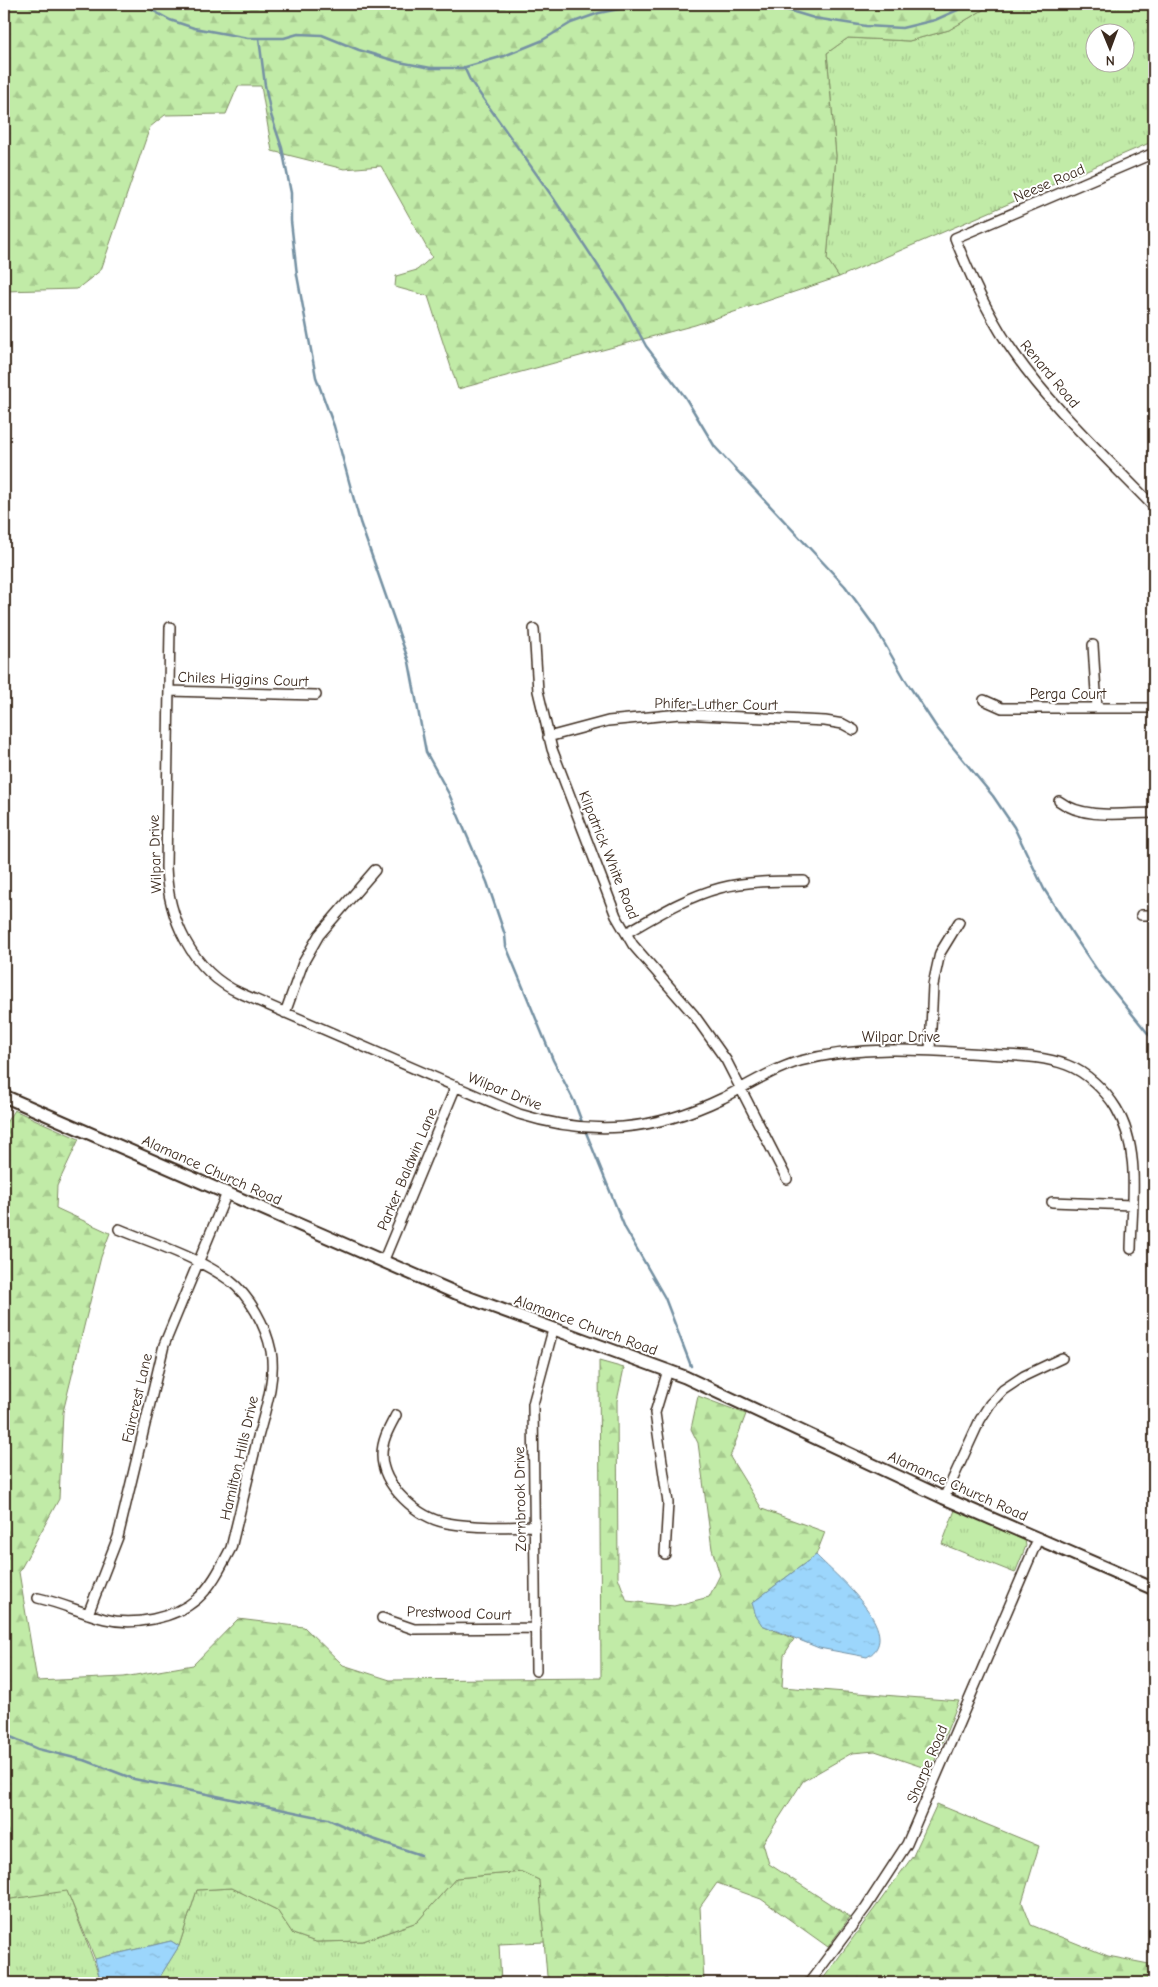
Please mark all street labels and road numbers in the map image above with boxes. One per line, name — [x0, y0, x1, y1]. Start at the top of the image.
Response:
street label: Neese Road — [1010, 160, 1088, 206]
street label: Renard Road — [1016, 336, 1084, 412]
street label: Chiles Higgins Court — [177, 668, 309, 690]
street label: Perga Court — [1030, 685, 1107, 703]
street label: Phifer-Luther Court — [654, 694, 779, 714]
street label: Kilpatrick White Road — [575, 788, 643, 922]
street label: Wilpar Drive — [145, 814, 165, 894]
street label: Wilpar Drive — [862, 1028, 941, 1046]
street label: Wilpar Drive — [465, 1068, 545, 1114]
street label: Parker Baldwin Lane — [373, 1104, 441, 1233]
street label: Alamance Church Road — [139, 1131, 285, 1209]
street label: Alamance Church Road — [512, 1291, 660, 1359]
street label: Faircrest Lane — [118, 1351, 156, 1444]
street label: Hamilton Hills Drive — [216, 1394, 262, 1522]
street label: Zornbrook Drive — [510, 1446, 530, 1552]
street label: Alamance Church Road — [885, 1447, 1031, 1525]
street label: Prestwood Court — [406, 1602, 512, 1624]
street label: Sharpe Road — [903, 1722, 951, 1806]

